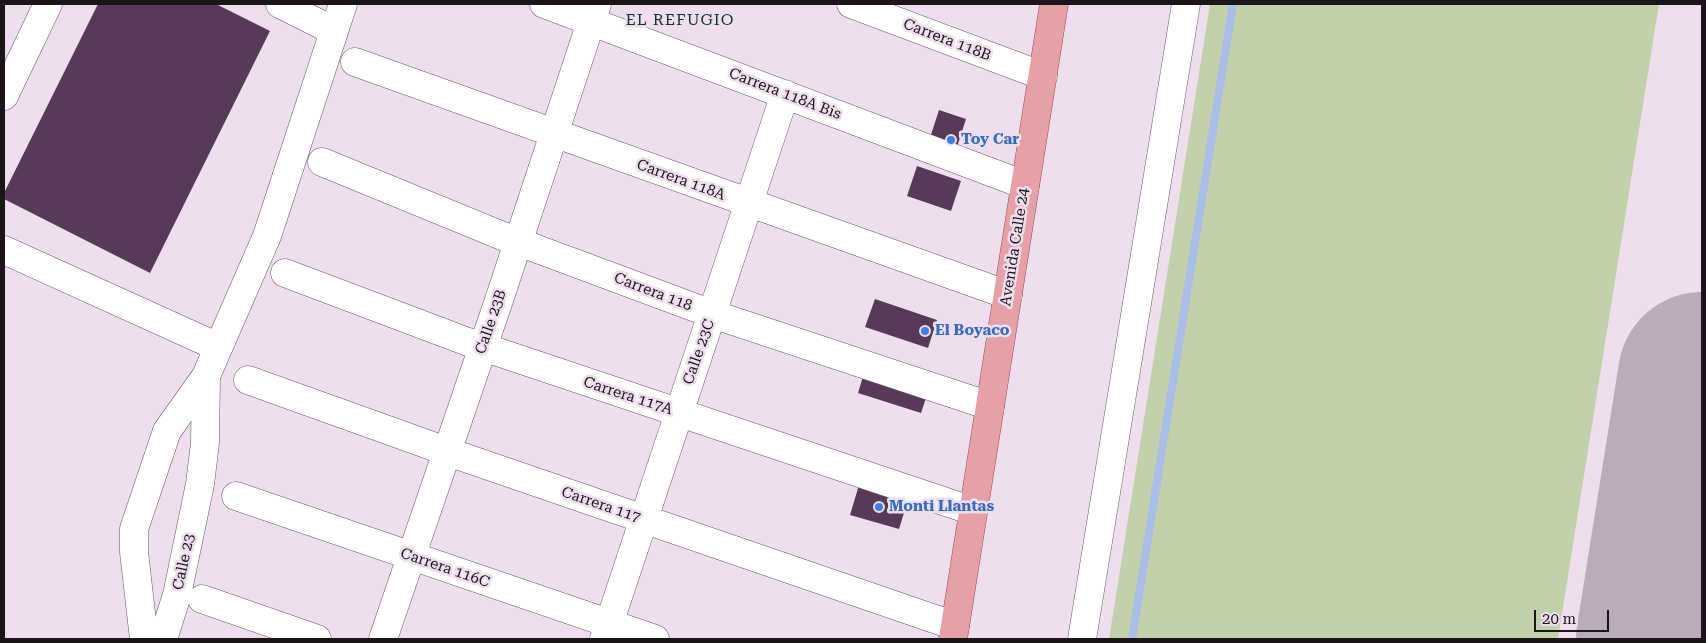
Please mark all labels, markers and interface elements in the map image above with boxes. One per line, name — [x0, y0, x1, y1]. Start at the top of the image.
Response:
district label: EL REFUGIO — [624, 10, 736, 30]
street label: Carrera 118B — [901, 15, 993, 65]
street label: Carrera 118A Bis — [726, 64, 844, 124]
place label: Toy Car — [961, 131, 1019, 149]
marker: Toy Car — [945, 134, 957, 146]
street label: Carrera 118A — [634, 156, 728, 204]
street label: Avenida Calle 24 — [997, 187, 1033, 307]
street label: Carrera 118 — [611, 269, 695, 315]
street label: Calle 23B — [472, 287, 510, 357]
street label: Calle 23C — [679, 317, 719, 387]
place label: El Boyaco — [935, 322, 1010, 340]
marker: El Boyaco — [919, 325, 931, 337]
street label: Carrera 117A — [581, 373, 675, 419]
street label: Carrera 117 — [559, 483, 643, 527]
place label: Monti Llantas — [889, 498, 994, 516]
marker: Monti Llantas — [873, 501, 885, 513]
street label: Calle 23 — [169, 532, 199, 592]
street label: Carrera 116C — [398, 544, 492, 592]
scale bar — [1536, 600, 1611, 632]
text: 20 m — [1542, 610, 1576, 628]

